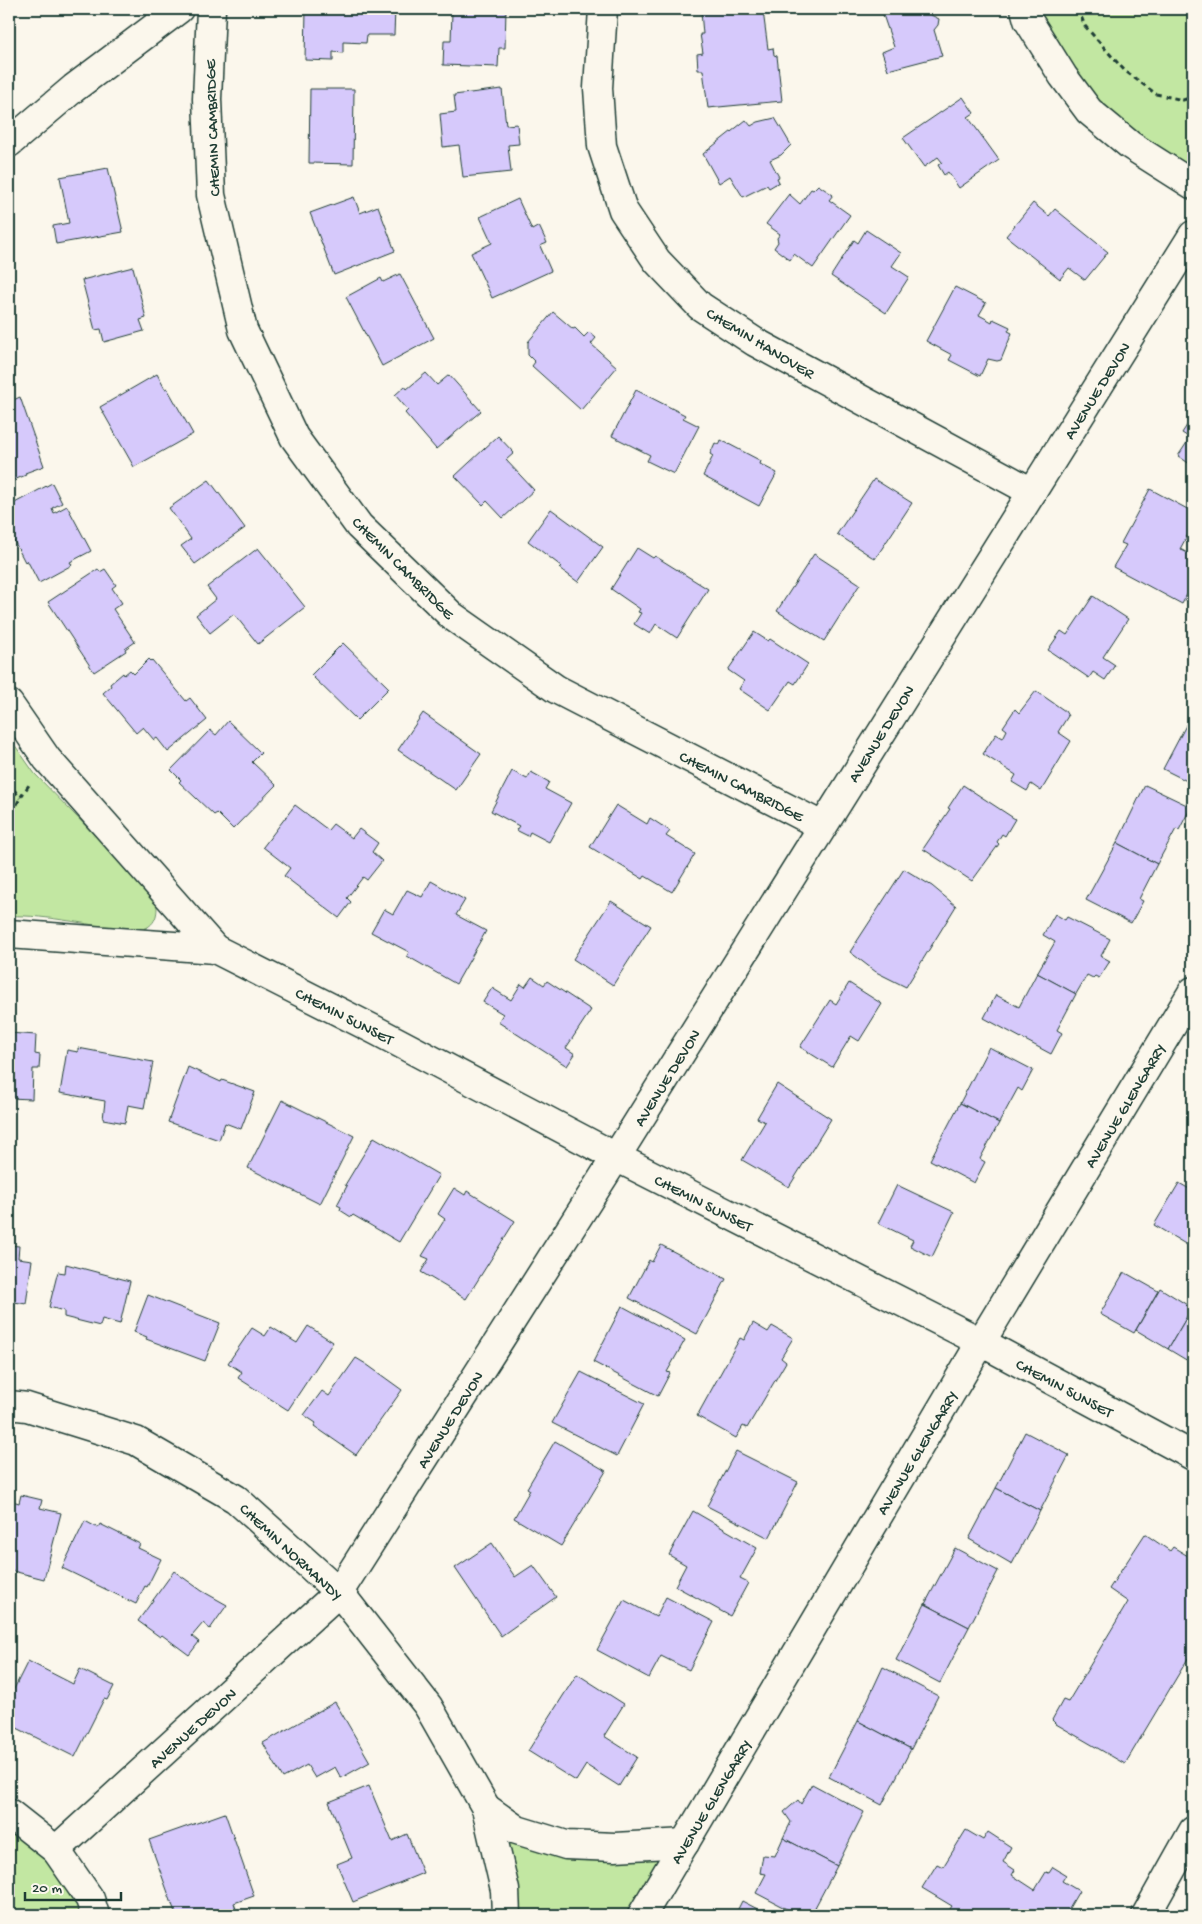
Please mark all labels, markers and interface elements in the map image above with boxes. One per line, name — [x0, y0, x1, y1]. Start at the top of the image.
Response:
street label: CHEMIN CAMBRIDGE — [203, 58, 226, 197]
street label: CHEMIN HANOVER — [702, 305, 817, 385]
street label: AVENUE DEVON — [1061, 340, 1136, 444]
street label: CHEMIN CAMBRIDGE — [346, 514, 457, 625]
street label: AVENUE DEVON — [845, 683, 920, 787]
street label: CHEMIN CAMBRIDGE — [675, 749, 807, 828]
street label: CHEMIN SUNSET — [291, 985, 396, 1051]
street label: AVENUE DEVON — [631, 1027, 706, 1131]
street label: AVENUE GLENGARRY — [1082, 1041, 1172, 1172]
street label: CHEMIN SUNSET — [650, 1172, 755, 1238]
street label: CHEMIN SUNSET — [1011, 1356, 1116, 1424]
street label: AVENUE DEVON — [414, 1369, 489, 1473]
street label: AVENUE GLENGARRY — [874, 1388, 964, 1519]
street label: CHEMIN NORMANDY — [234, 1501, 345, 1606]
street label: AVENUE DEVON — [147, 1685, 242, 1774]
street label: AVENUE GLENGARRY — [668, 1737, 758, 1868]
scale bar — [25, 1869, 121, 1901]
text: 20 m — [32, 1880, 62, 1898]

